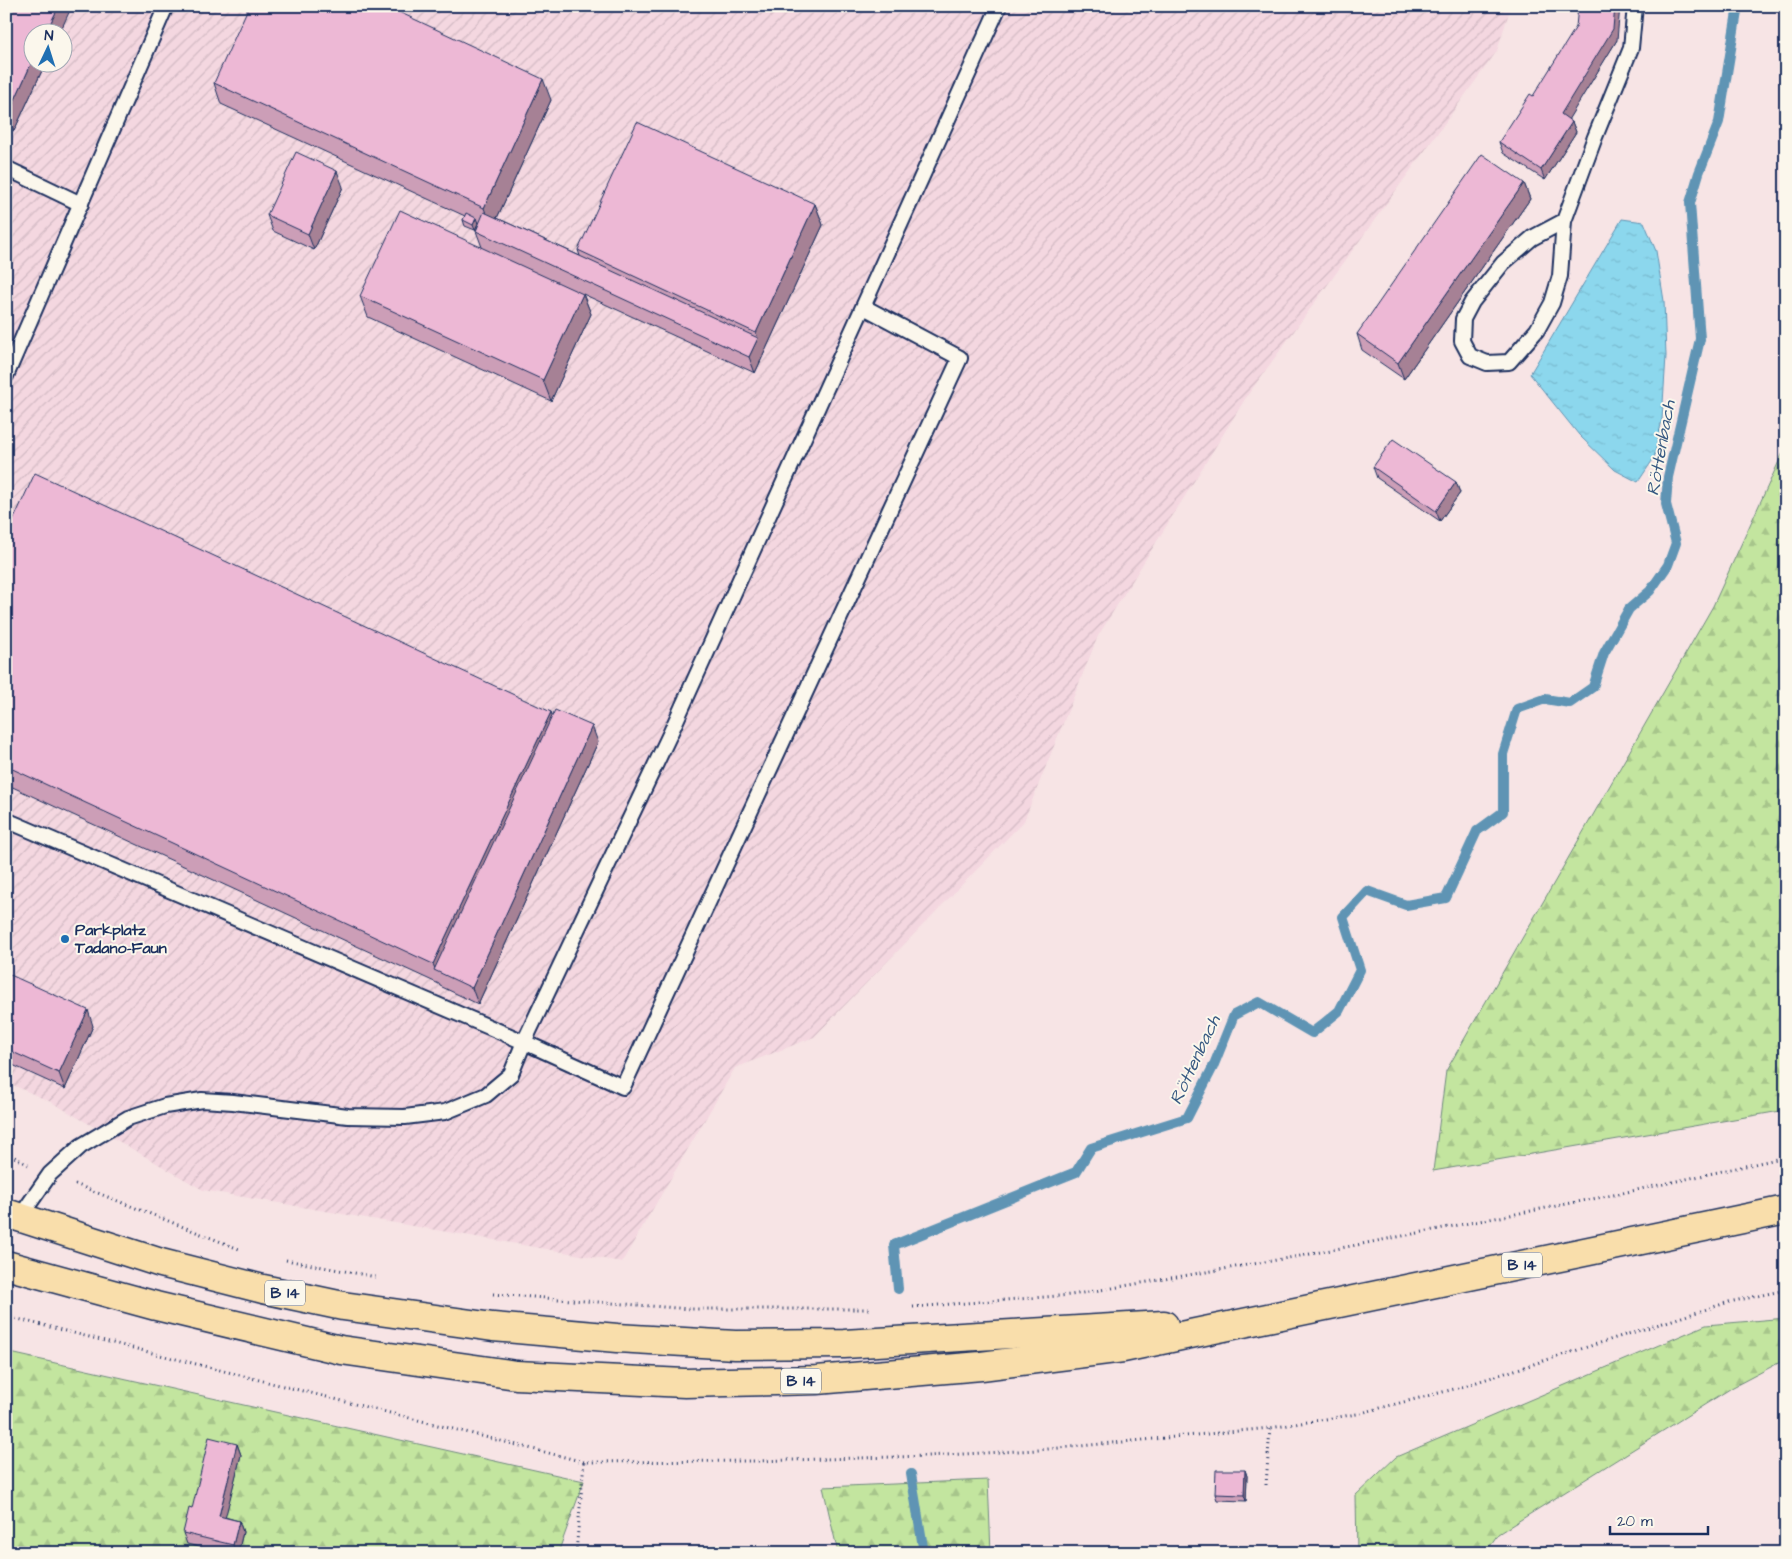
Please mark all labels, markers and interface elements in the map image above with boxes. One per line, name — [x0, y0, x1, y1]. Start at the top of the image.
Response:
north arrow — [22, 22, 72, 72]
text: N — [44, 26, 54, 46]
water label: Röttenbach — [1640, 398, 1682, 497]
place label: Parkplatz Tadano-Faun — [74, 919, 167, 959]
marker: Parkplatz Tadano-Faun — [59, 933, 71, 945]
water label: Röttenbach — [1163, 1010, 1227, 1109]
road number: B 14 — [1502, 1252, 1542, 1278]
road number: B 14 — [265, 1280, 305, 1306]
road number: B 14 — [781, 1368, 821, 1394]
scale bar — [1610, 1504, 1707, 1536]
text: 20 m — [1617, 1511, 1653, 1532]

